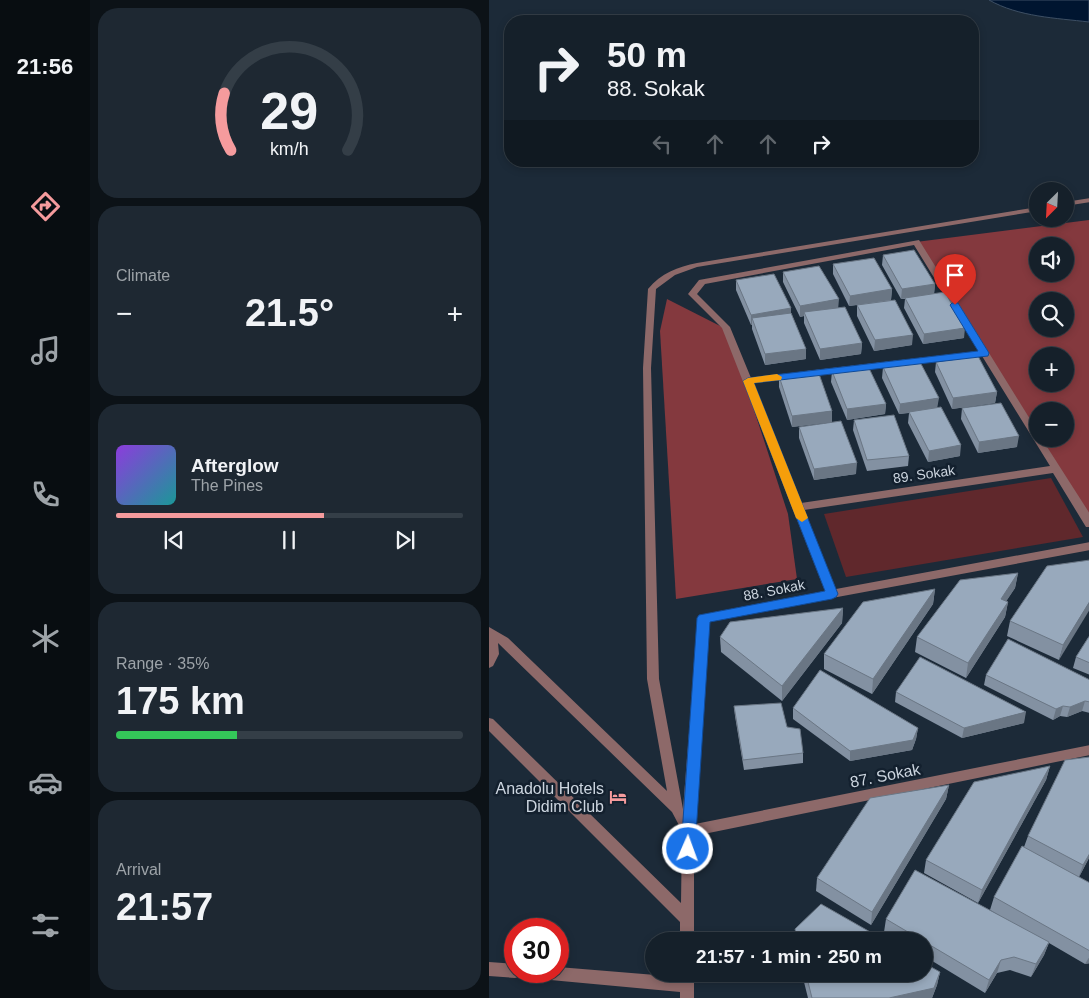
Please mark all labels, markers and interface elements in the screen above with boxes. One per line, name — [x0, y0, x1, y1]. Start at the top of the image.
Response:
icon: right — [524, 35, 589, 100]
text: 50 m — [607, 35, 687, 74]
text: 21:56 — [17, 54, 73, 79]
text: 88. Sokak — [607, 76, 705, 101]
text: 29 — [261, 82, 318, 140]
icon: left — [648, 130, 676, 158]
icon: ahead — [701, 130, 729, 158]
icon: ahead — [754, 130, 782, 158]
icon: right — [807, 130, 835, 158]
text: km/h — [270, 139, 309, 159]
north arrow — [1029, 182, 1074, 228]
map controls — [1029, 182, 1074, 447]
icon: directions — [28, 189, 63, 224]
button: sound — [1029, 237, 1074, 282]
pin — [934, 254, 976, 305]
icon: arrive — [941, 261, 969, 289]
text: Climate — [116, 267, 170, 284]
text: 21.5° — [245, 292, 334, 334]
button: search — [1029, 292, 1074, 337]
text: − — [116, 298, 132, 329]
text: + — [447, 298, 463, 329]
icon: music — [28, 333, 63, 368]
button: + — [1029, 347, 1074, 392]
button: − — [1029, 402, 1074, 447]
text: Afterglow — [191, 455, 279, 476]
street label: 89. Sokak — [892, 462, 957, 486]
icon: phone — [28, 477, 63, 512]
text: The Pines — [191, 477, 263, 494]
icon: previous — [160, 526, 188, 554]
icon: pause — [275, 526, 303, 554]
icon: next — [391, 526, 419, 554]
street label: 88. Sokak — [742, 576, 807, 604]
icon: climate — [28, 621, 63, 656]
text: Range · 35% — [116, 655, 209, 672]
text: 175 km — [116, 680, 245, 722]
street label: 87. Sokak — [849, 760, 923, 791]
icon: car — [28, 765, 63, 800]
place label: Anadolu Hotels Didim Club — [495, 780, 604, 815]
hotel icon: Anadolu Hotels Didim Club — [608, 787, 628, 807]
position arrow — [661, 822, 713, 874]
text: Arrival — [116, 861, 161, 878]
text: 21:57 — [116, 886, 213, 928]
icon: filters — [28, 908, 63, 943]
speed limit sign: 30 — [504, 918, 569, 983]
text: 21:57 · 1 min · 250 m — [696, 946, 882, 967]

